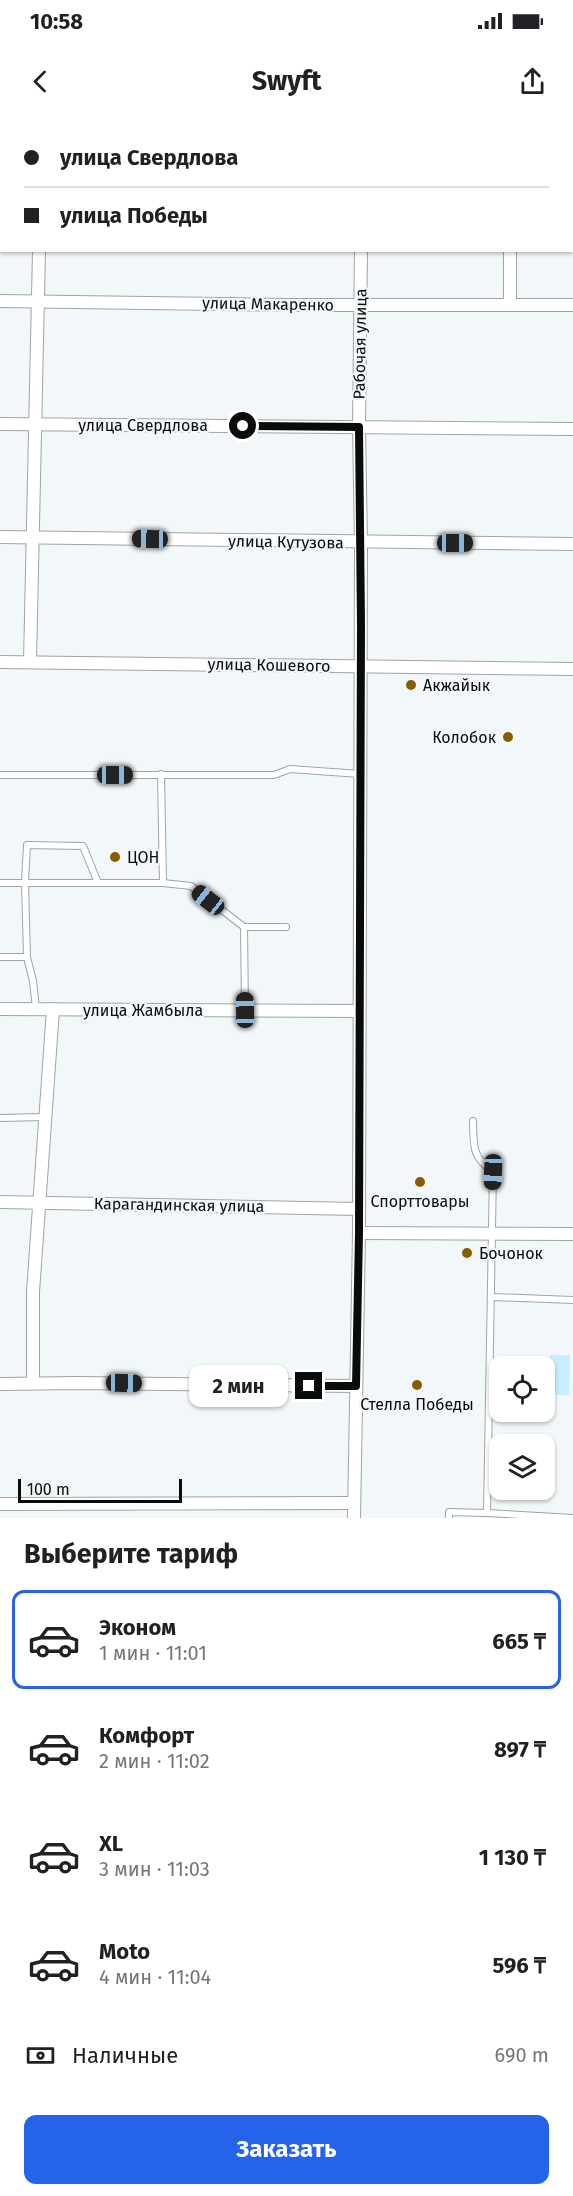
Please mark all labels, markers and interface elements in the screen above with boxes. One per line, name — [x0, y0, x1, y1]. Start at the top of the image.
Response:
text: 10:58 — [30, 8, 83, 35]
icon: back — [24, 65, 57, 98]
text: Swyft — [252, 65, 321, 97]
icon: share — [516, 65, 549, 98]
text: улица Свердлова — [60, 144, 238, 171]
text: улица Победы — [60, 202, 208, 229]
street label: Рабочая улица — [350, 288, 370, 400]
street label: улица Макаренко — [202, 293, 334, 315]
route start — [229, 412, 256, 439]
street label: улица Свердлова — [78, 416, 208, 435]
car — [132, 530, 168, 548]
street label: улица Кутузова — [228, 531, 344, 553]
car — [437, 534, 473, 552]
street label: улица Кошевого — [207, 654, 331, 676]
place label: Акжайык — [423, 676, 491, 695]
marker: Акжайык — [404, 678, 418, 692]
place label: Колобок — [432, 728, 497, 747]
marker: Колобок — [501, 730, 515, 744]
car — [97, 766, 133, 784]
place label: ЦОН — [127, 848, 159, 867]
marker: ЦОН — [108, 850, 122, 864]
car — [188, 882, 228, 918]
car — [236, 992, 254, 1028]
street label: улица Жамбыла — [83, 1001, 203, 1020]
car — [483, 1154, 503, 1190]
marker: Спорттовары — [413, 1175, 427, 1189]
place label: Спорттовары — [371, 1192, 469, 1211]
street label: Карагандинская улица — [94, 1194, 264, 1216]
place label: Бочонок — [479, 1244, 544, 1263]
marker: Бочонок — [460, 1246, 474, 1260]
map controls — [489, 1356, 555, 1500]
button: locate — [489, 1356, 555, 1422]
callout: 2 мин — [189, 1365, 288, 1407]
route end — [295, 1372, 322, 1399]
car — [106, 1374, 142, 1392]
text: 2 мин — [212, 1374, 265, 1398]
marker: Стелла Победы — [410, 1378, 424, 1392]
place label: Стелла Победы — [360, 1395, 474, 1414]
button: layers — [489, 1434, 555, 1500]
scale bar — [18, 1476, 182, 1504]
text: 100 m — [27, 1480, 70, 1499]
text: Выберите тариф — [24, 1538, 238, 1570]
icon: car — [27, 1613, 81, 1667]
text: Эконом — [99, 1614, 176, 1641]
text: 665 ₸ — [492, 1628, 546, 1655]
text: 1 мин · 11:01 — [99, 1641, 207, 1665]
icon: car — [27, 1721, 81, 1775]
text: Комфорт — [99, 1722, 194, 1749]
text: 897 ₸ — [494, 1736, 546, 1763]
text: 2 мин · 11:02 — [99, 1749, 210, 1773]
icon: car — [27, 1829, 81, 1883]
text: XL — [99, 1830, 123, 1857]
text: 1 130 ₸ — [479, 1844, 546, 1871]
text: 3 мин · 11:03 — [99, 1857, 210, 1881]
icon: car — [27, 1937, 81, 1991]
text: Moto — [99, 1938, 150, 1965]
text: 596 ₸ — [493, 1952, 546, 1979]
text: 4 мин · 11:04 — [99, 1965, 211, 1989]
icon: cash — [24, 2039, 57, 2072]
text: Наличные — [72, 2042, 178, 2069]
text: 690 m — [495, 2043, 549, 2067]
button: Заказать — [24, 2115, 549, 2184]

